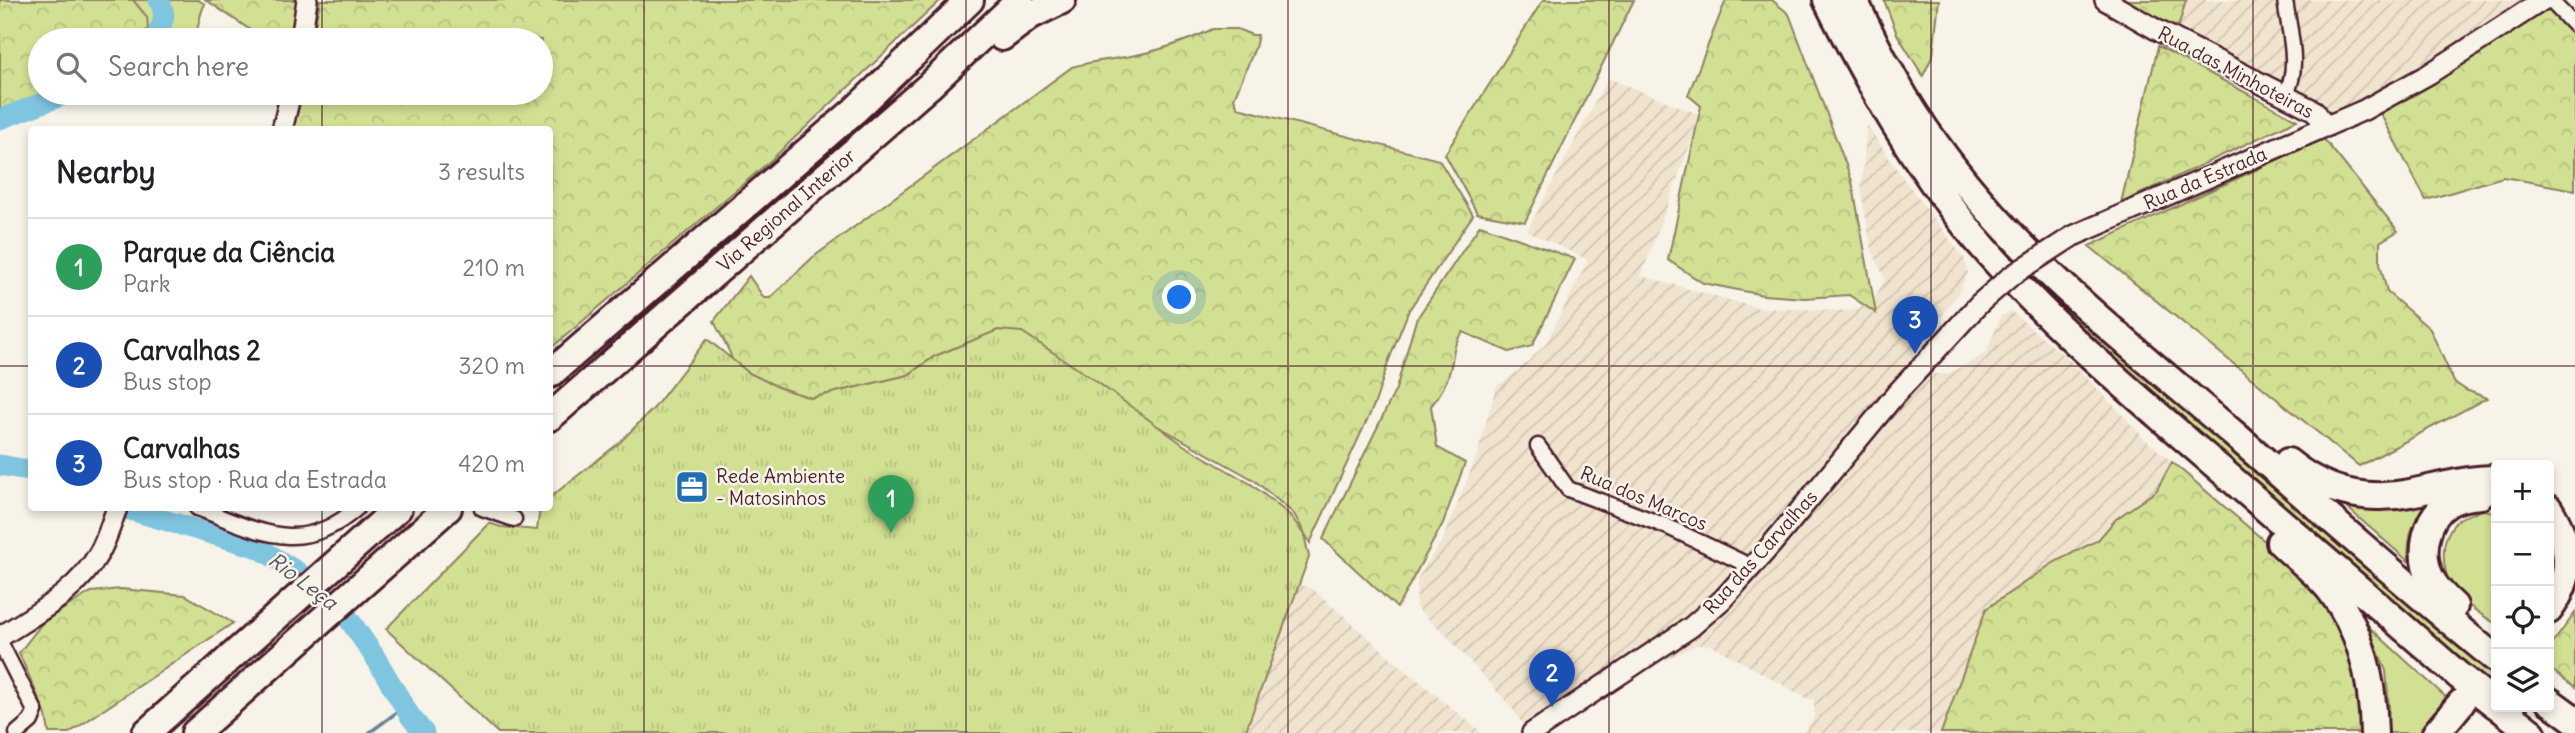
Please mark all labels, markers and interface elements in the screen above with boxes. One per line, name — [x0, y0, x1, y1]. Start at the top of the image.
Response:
street label: Rua das Minhoteiras — [2154, 21, 2318, 123]
search box — [28, 28, 553, 105]
icon: search — [52, 48, 90, 86]
text: Search here — [108, 50, 249, 83]
street label: Rua da Estrada — [2140, 141, 2270, 215]
street label: Via Regional Interior — [712, 143, 860, 277]
text: Nearby — [56, 153, 156, 191]
text: 3 results — [438, 157, 525, 186]
text: Parque da Ciência — [123, 236, 335, 269]
text: 1 — [74, 253, 84, 282]
text: 210 m — [462, 253, 525, 282]
text: Park — [123, 269, 171, 298]
your location — [1162, 280, 1196, 314]
pin: 3 — [1892, 296, 1938, 354]
text: Carvalhas 2 — [123, 334, 261, 367]
text: 2 — [73, 351, 85, 380]
text: 320 m — [459, 351, 525, 380]
text: Bus stop — [123, 367, 212, 396]
text: Carvalhas — [123, 432, 240, 465]
text: 3 — [72, 449, 86, 478]
text: 420 m — [458, 449, 525, 478]
street label: Rua dos Marcos — [1577, 460, 1711, 536]
map controls — [2491, 460, 2554, 712]
button: + — [2491, 460, 2554, 523]
place label: Rede Ambiente - Matosinhos — [716, 464, 845, 510]
text: Bus stop · Rua da Estrada — [123, 465, 387, 494]
office icon: Rede Ambiente - Matosinhos — [673, 468, 711, 506]
pin: 1 — [868, 475, 914, 533]
street label: Rua das Carvalhas — [1698, 485, 1822, 619]
button: − — [2491, 523, 2554, 586]
water label: Rio Leça — [263, 546, 344, 616]
button: locate — [2491, 586, 2554, 649]
pin: 2 — [1529, 649, 1575, 707]
button: layers — [2491, 649, 2554, 712]

